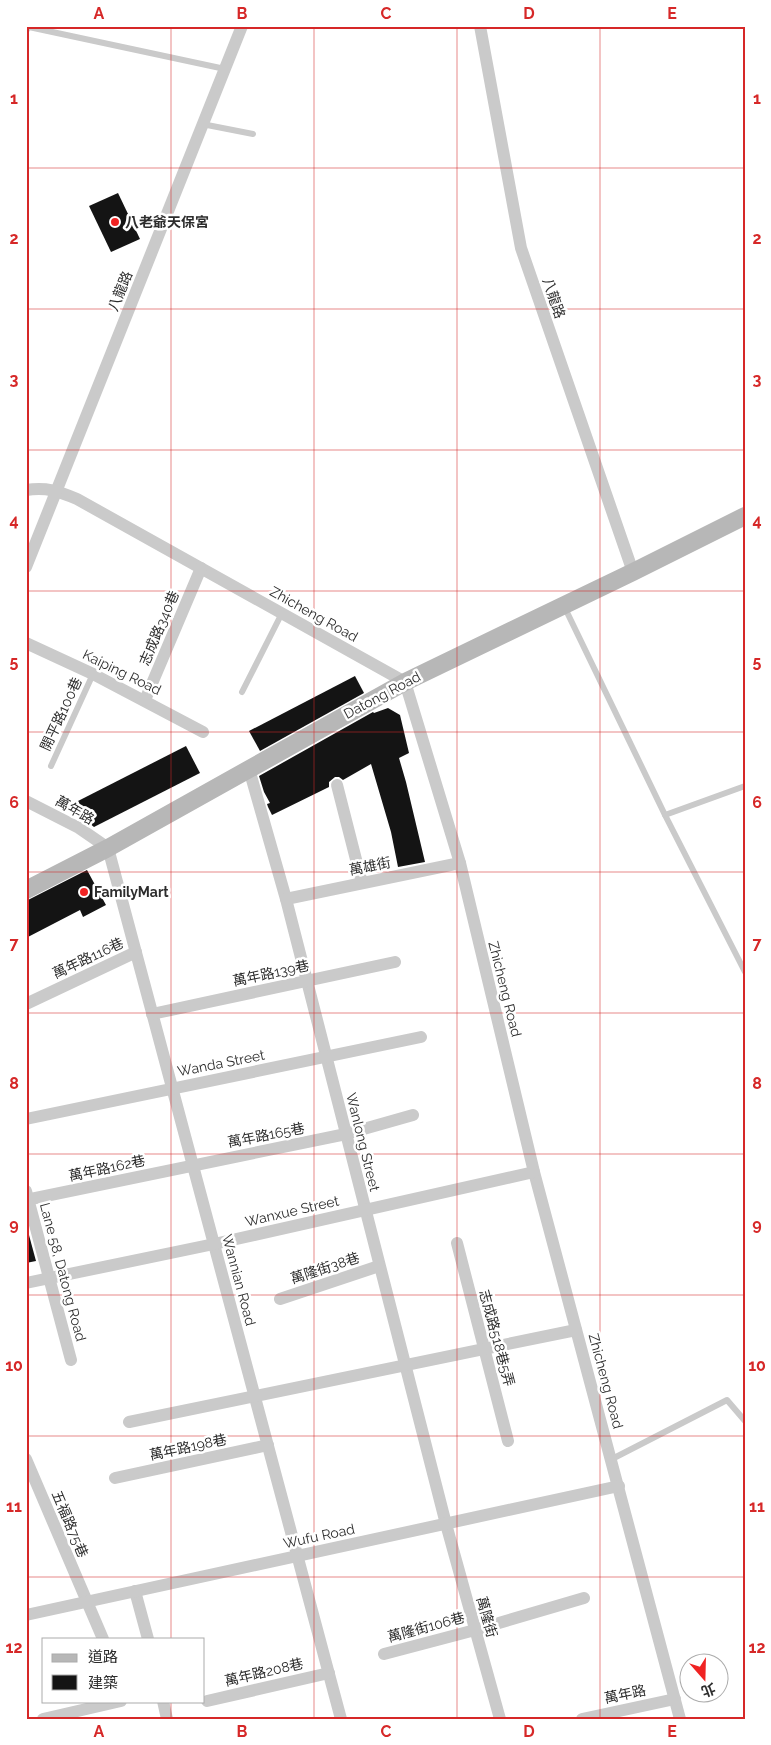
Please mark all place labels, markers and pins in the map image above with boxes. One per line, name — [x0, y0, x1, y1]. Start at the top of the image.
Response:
place label: 八老爺天保宮 — [125, 214, 209, 230]
marker: 八老爺天保宮 — [109, 216, 121, 228]
place label: FamilyMart — [94, 884, 169, 900]
marker: FamilyMart — [78, 886, 90, 898]

